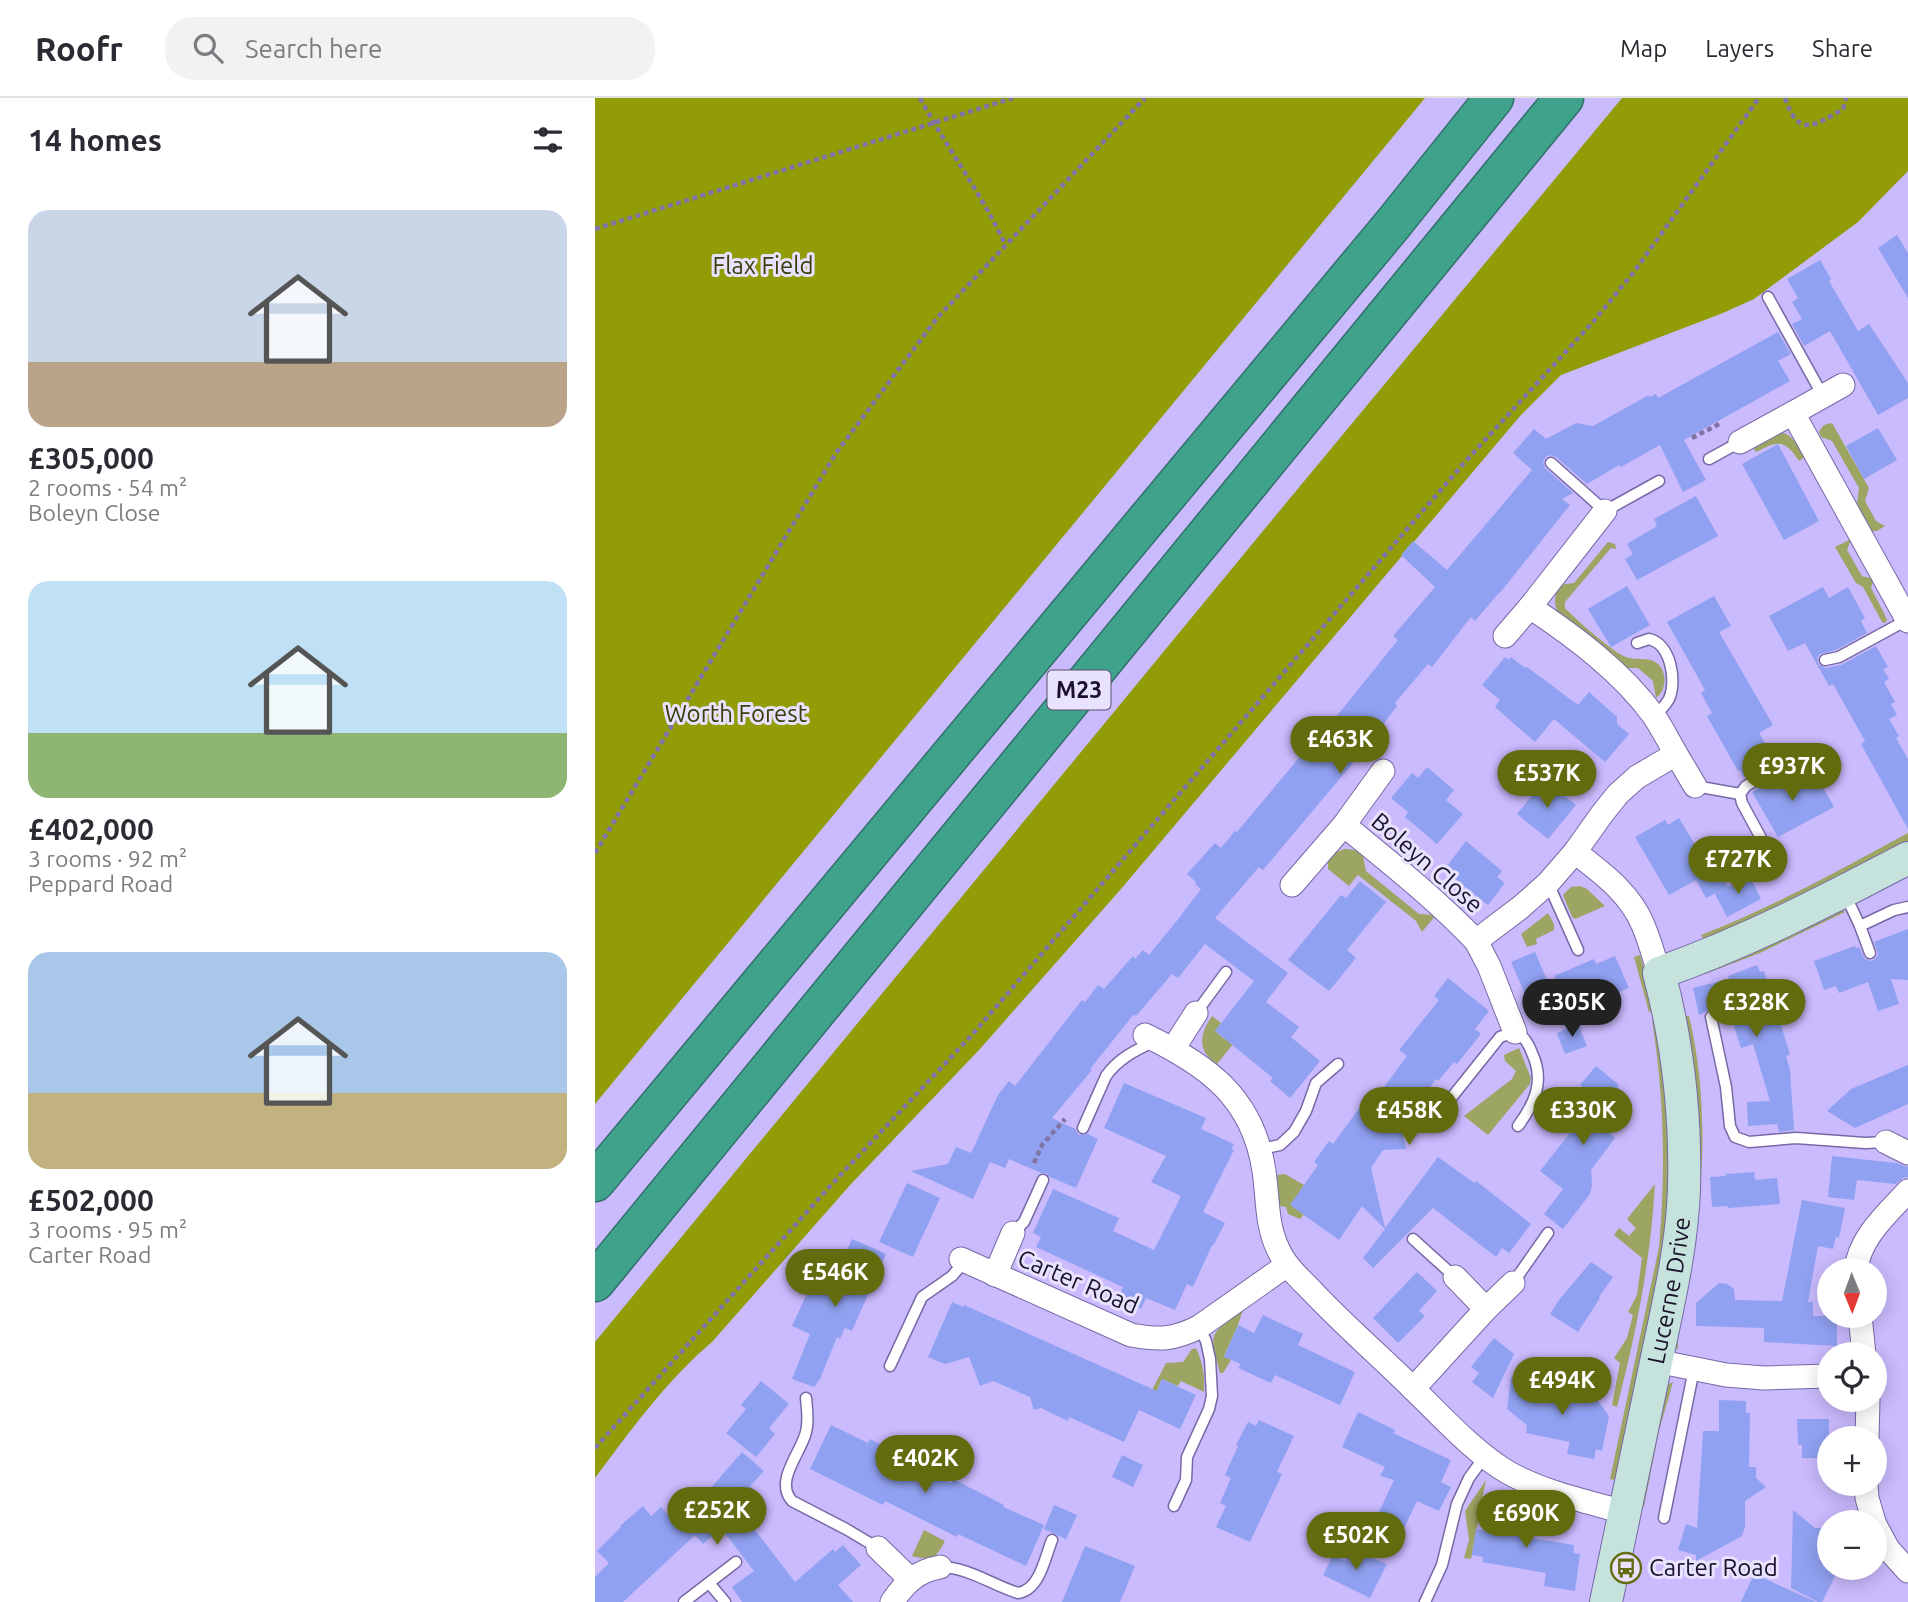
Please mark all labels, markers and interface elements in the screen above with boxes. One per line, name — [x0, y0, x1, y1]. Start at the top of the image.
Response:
search box — [165, 17, 655, 80]
icon: search — [189, 29, 227, 67]
text: Roofr — [35, 30, 123, 67]
text: Search here — [245, 34, 382, 63]
text: Map — [1620, 35, 1667, 62]
text: Layers — [1705, 35, 1774, 62]
text: Share — [1812, 35, 1873, 62]
icon: filters — [529, 121, 567, 159]
text: 14 homes — [28, 123, 162, 157]
park label: Flax Field — [713, 252, 813, 279]
icon: home — [235, 256, 361, 382]
text: £305,000 — [28, 441, 154, 475]
text: 2 rooms · 54 m² — [28, 475, 187, 500]
text: Boleyn Close — [28, 500, 161, 525]
icon: home — [235, 627, 361, 753]
road number: M23 — [1047, 670, 1111, 710]
park label: Worth Forest — [665, 700, 808, 727]
pin: £463K — [1291, 716, 1389, 776]
text: £463K — [1306, 726, 1374, 751]
pin: £937K — [1743, 744, 1841, 803]
pin: £537K — [1498, 750, 1596, 810]
text: £937K — [1758, 753, 1826, 778]
text: £537K — [1513, 760, 1581, 785]
street label: Boleyn Close — [1366, 807, 1488, 918]
text: £402,000 — [28, 812, 154, 846]
pin: £727K — [1689, 836, 1787, 896]
text: 3 rooms · 92 m² — [28, 846, 187, 871]
text: £727K — [1704, 846, 1772, 871]
text: Peppard Road — [28, 871, 173, 896]
pin: £305K — [1523, 979, 1621, 1039]
pin: £328K — [1707, 979, 1805, 1039]
text: £305K — [1538, 989, 1606, 1014]
text: £328K — [1722, 989, 1790, 1014]
icon: home — [235, 998, 361, 1124]
pin: £458K — [1360, 1088, 1458, 1147]
pin: £330K — [1534, 1088, 1632, 1147]
text: £458K — [1375, 1097, 1443, 1122]
text: £330K — [1549, 1097, 1617, 1122]
text: £502,000 — [28, 1183, 154, 1217]
street label: Lucerne Drive — [1642, 1216, 1695, 1366]
text: 3 rooms · 95 m² — [28, 1217, 187, 1242]
text: Carter Road — [28, 1242, 151, 1267]
street label: Carter Road — [1014, 1244, 1143, 1319]
pin: £546K — [786, 1250, 884, 1309]
north arrow — [1817, 1258, 1887, 1328]
map controls — [1817, 1258, 1887, 1580]
text: £546K — [801, 1259, 869, 1284]
button: locate — [1817, 1342, 1887, 1412]
pin: £494K — [1513, 1358, 1611, 1417]
text: £494K — [1528, 1367, 1596, 1392]
button: + — [1817, 1426, 1887, 1496]
pin: £402K — [876, 1436, 974, 1495]
text: £402K — [891, 1445, 959, 1470]
pin: £252K — [668, 1488, 766, 1547]
pin: £690K — [1477, 1490, 1575, 1550]
text: £252K — [683, 1497, 751, 1522]
text: £690K — [1492, 1500, 1560, 1525]
button: − — [1817, 1510, 1887, 1580]
pin: £502K — [1307, 1512, 1405, 1572]
text: £502K — [1322, 1522, 1390, 1547]
bus stop icon: Carter Road — [1609, 1551, 1643, 1585]
place label: Carter Road — [1649, 1554, 1778, 1581]

